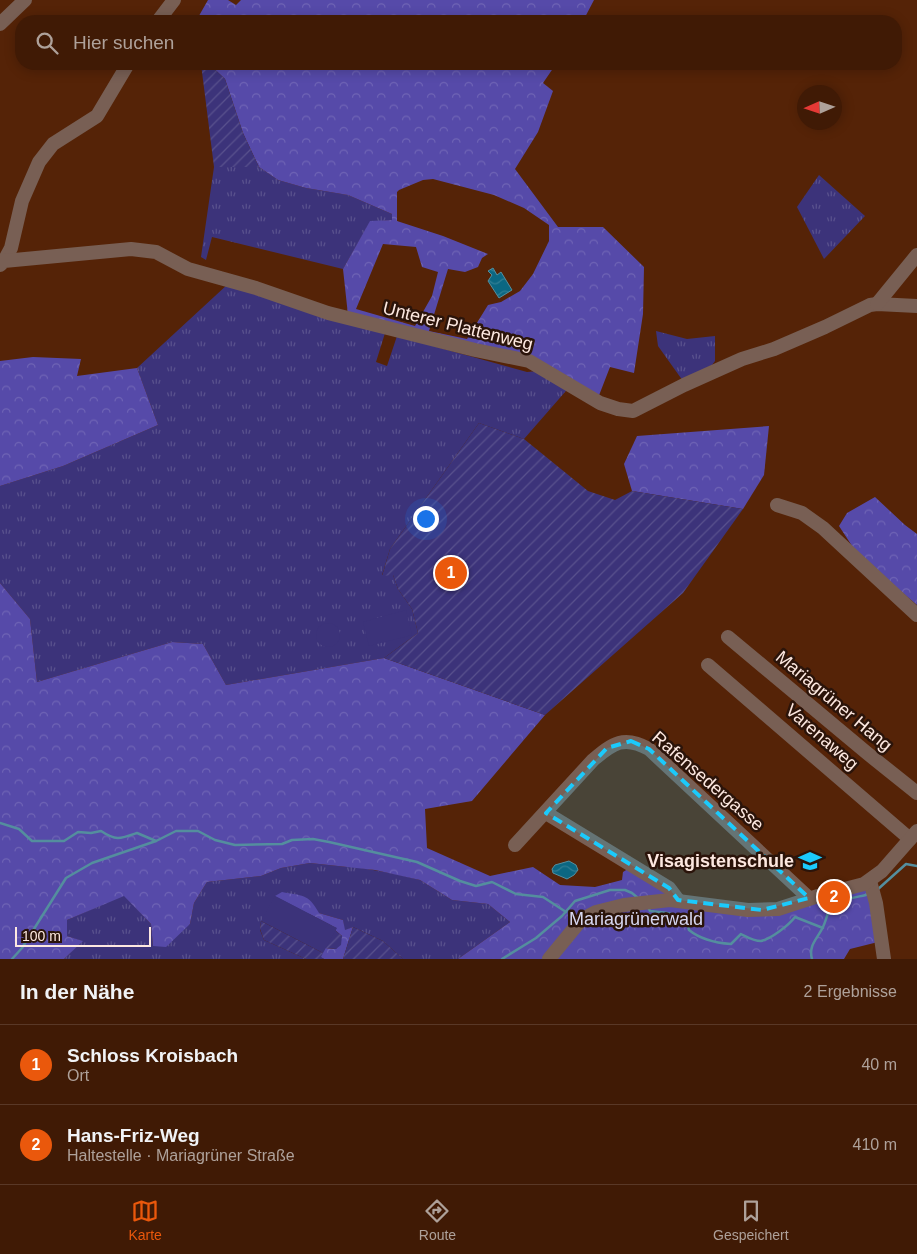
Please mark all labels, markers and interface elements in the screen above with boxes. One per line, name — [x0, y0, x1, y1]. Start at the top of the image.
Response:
search box — [15, 15, 902, 70]
icon: search — [33, 29, 61, 57]
text: Hier suchen — [73, 32, 174, 53]
north arrow — [797, 85, 842, 130]
street label: Unterer Plattenweg — [381, 298, 535, 354]
your location — [413, 506, 439, 532]
pin: 1 — [435, 554, 467, 592]
street label: Mariagrüner Hang — [772, 647, 896, 755]
street label: Varenaweg — [782, 700, 862, 774]
street label: Rafensedergasse — [648, 727, 768, 835]
school or university icon: Visagistenschule — [797, 848, 823, 874]
place label: Visagistenschule — [647, 851, 794, 871]
pin: 2 — [818, 878, 850, 916]
park label: Mariagrünerwald — [569, 909, 703, 929]
scale bar — [15, 924, 151, 947]
text: 100 m — [22, 928, 61, 944]
text: In der Nähe — [20, 980, 134, 1003]
text: 2 Ergebnisse — [804, 983, 897, 1000]
text: Schloss Kroisbach — [67, 1045, 238, 1066]
text: 1 — [32, 1056, 40, 1073]
text: 40 m — [861, 1056, 897, 1073]
text: Ort — [67, 1067, 89, 1084]
text: Hans-Friz-Weg — [67, 1125, 200, 1146]
text: 2 — [32, 1136, 40, 1153]
text: 410 m — [853, 1136, 897, 1153]
text: Haltestelle · Mariagrüner Straße — [67, 1147, 295, 1164]
tab: Karte — [128, 1197, 162, 1243]
tab: Route — [419, 1197, 456, 1243]
tab: Gespeichert — [713, 1197, 789, 1243]

